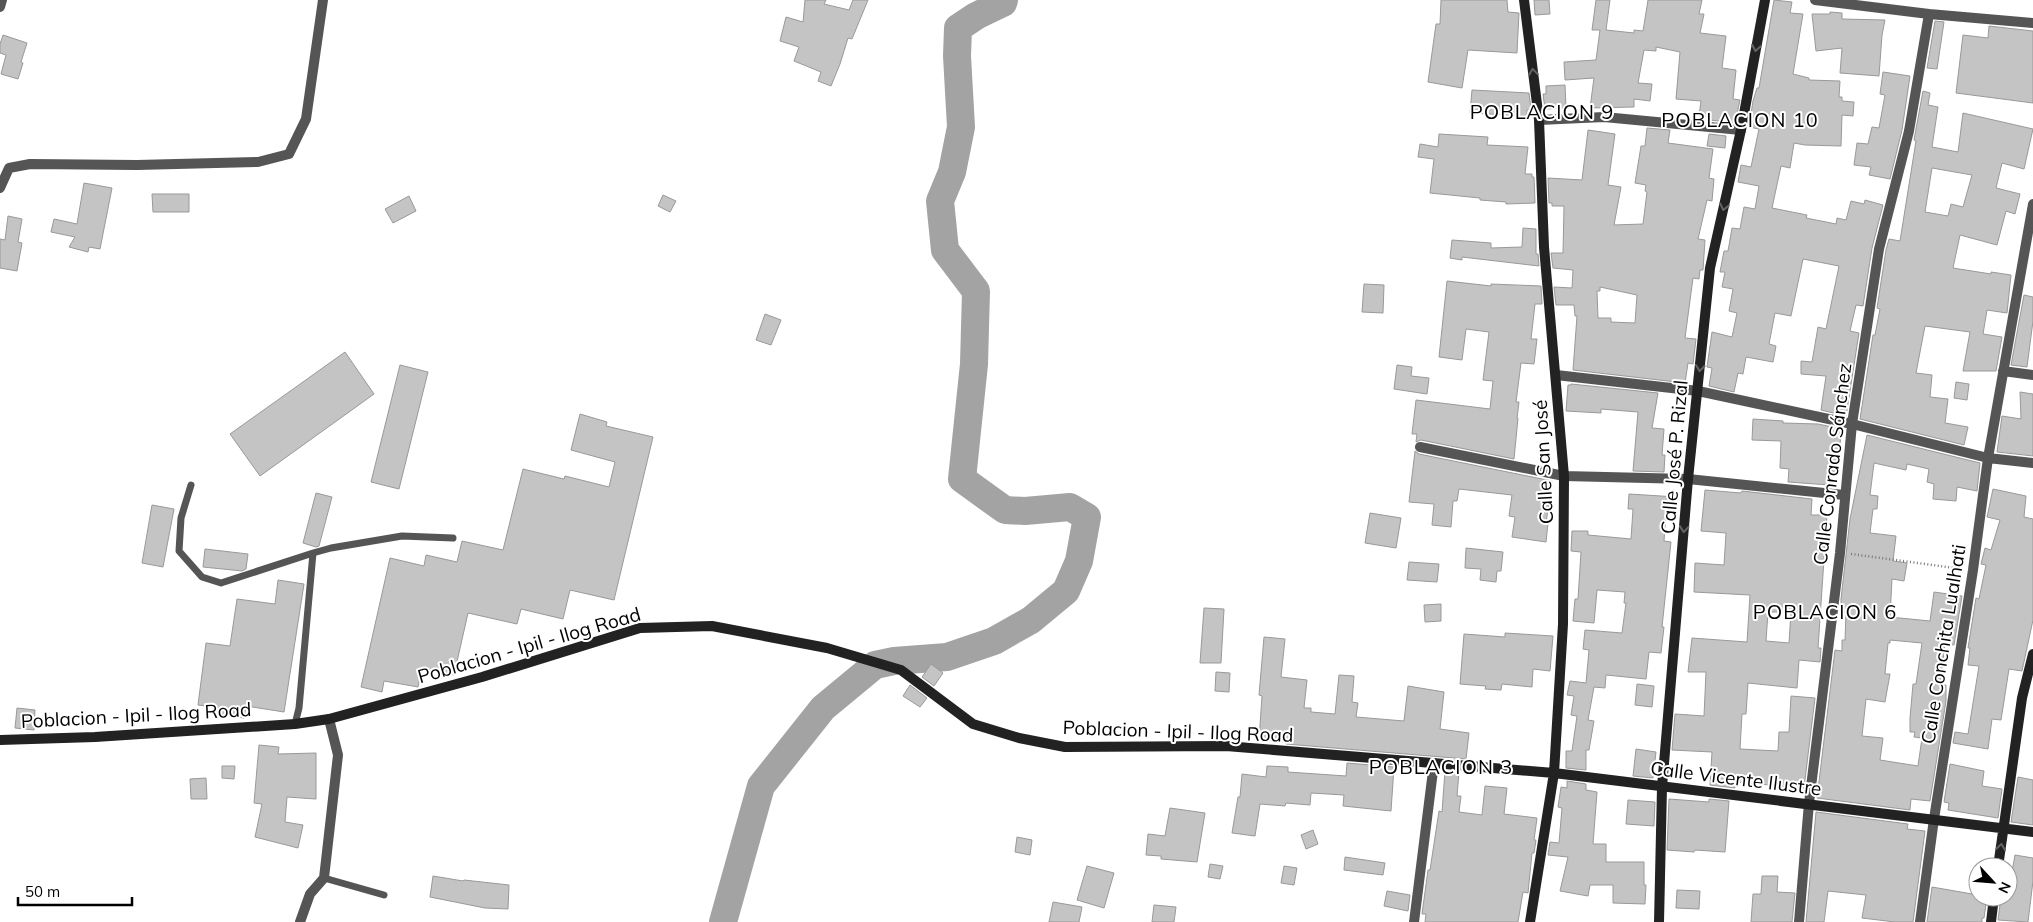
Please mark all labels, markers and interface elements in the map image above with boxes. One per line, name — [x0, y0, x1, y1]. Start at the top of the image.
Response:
one-way arrow — [1752, 44, 1762, 52]
one-way arrow — [1528, 68, 1539, 76]
district label: POBLACION 9 — [1470, 99, 1614, 124]
district label: POBLACION 10 — [1661, 107, 1819, 132]
one-way arrow — [1719, 203, 1730, 212]
street label: Calle Conrado Sánchez — [1808, 362, 1856, 566]
one-way arrow — [1695, 364, 1706, 372]
street label: Calle José P. Rizal — [1655, 379, 1693, 535]
street label: Calle San José — [1528, 399, 1558, 525]
one-way arrow — [1679, 526, 1690, 534]
street label: Calle Conchita Lualhati — [1915, 543, 1971, 745]
district label: POBLACION 6 — [1753, 599, 1897, 624]
street label: Poblacion - Ipil - Ilog Road — [415, 602, 643, 688]
street label: Poblacion - Ipil - Ilog Road — [20, 697, 252, 733]
street label: Poblacion - Ipil - Ilog Road — [1062, 715, 1294, 747]
district label: POBLACION 3 — [1369, 754, 1513, 779]
street label: Calle Vicente Ilustre — [1649, 756, 1823, 800]
one-way arrow — [1995, 843, 2006, 851]
north arrow — [1968, 857, 2018, 907]
scale bar — [18, 874, 131, 906]
text: N — [1994, 879, 2015, 896]
text: 50 m — [25, 882, 60, 901]

